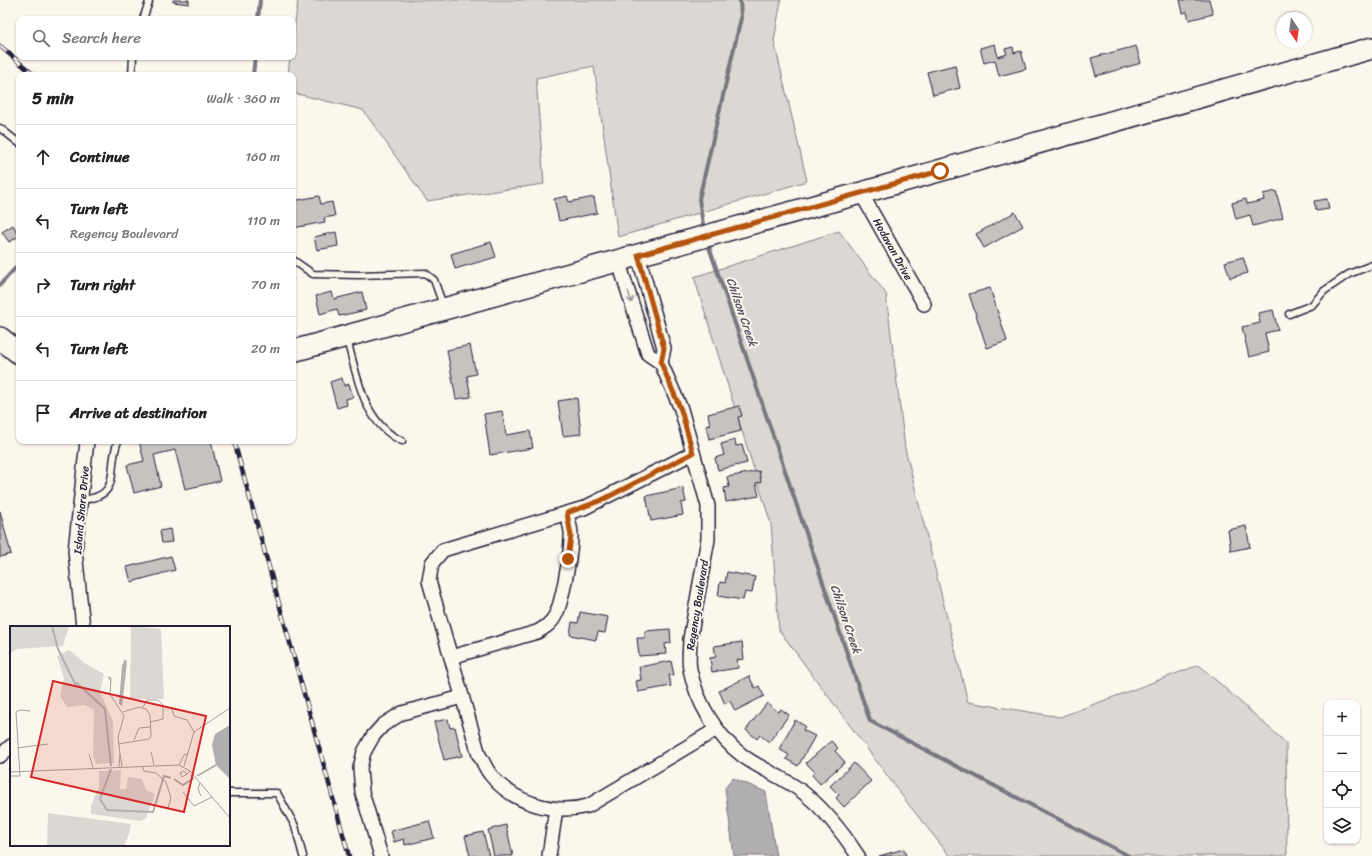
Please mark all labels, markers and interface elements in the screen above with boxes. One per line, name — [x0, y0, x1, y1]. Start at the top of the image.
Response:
north arrow — [1276, 12, 1312, 48]
search box — [16, 16, 296, 60]
text: Search here — [62, 25, 141, 51]
icon: search — [30, 27, 52, 49]
text: 5 min — [32, 83, 74, 113]
text: Walk · 360 m — [206, 87, 280, 110]
text: Continue — [70, 144, 130, 170]
text: 160 m — [245, 145, 280, 168]
icon: ahead — [32, 146, 54, 168]
route start — [931, 162, 949, 180]
text: Turn left — [70, 196, 128, 222]
text: 110 m — [247, 209, 280, 232]
icon: left — [32, 210, 54, 232]
street label: Hodavan Drive — [868, 214, 918, 284]
text: Regency Boulevard — [70, 222, 178, 245]
text: Turn right — [70, 272, 135, 298]
text: 70 m — [251, 273, 280, 296]
icon: right — [32, 274, 54, 296]
water label: Chilson Creek — [720, 274, 764, 350]
one-way arrow — [627, 291, 634, 304]
text: Turn left — [70, 336, 128, 362]
text: 20 m — [251, 337, 280, 360]
icon: left — [32, 338, 54, 360]
text: Arrive at destination — [70, 400, 207, 426]
icon: arrive — [32, 402, 54, 424]
street label: Island Shore Drive — [68, 465, 95, 556]
route end — [559, 550, 577, 568]
street label: Regency Boulevard — [681, 557, 714, 652]
water label: Chilson Creek — [824, 581, 868, 657]
inset map — [10, 626, 230, 846]
map controls — [1324, 700, 1360, 844]
button: + — [1324, 700, 1360, 736]
button: − — [1324, 736, 1360, 772]
button: locate — [1324, 772, 1360, 808]
button: layers — [1324, 808, 1360, 844]

